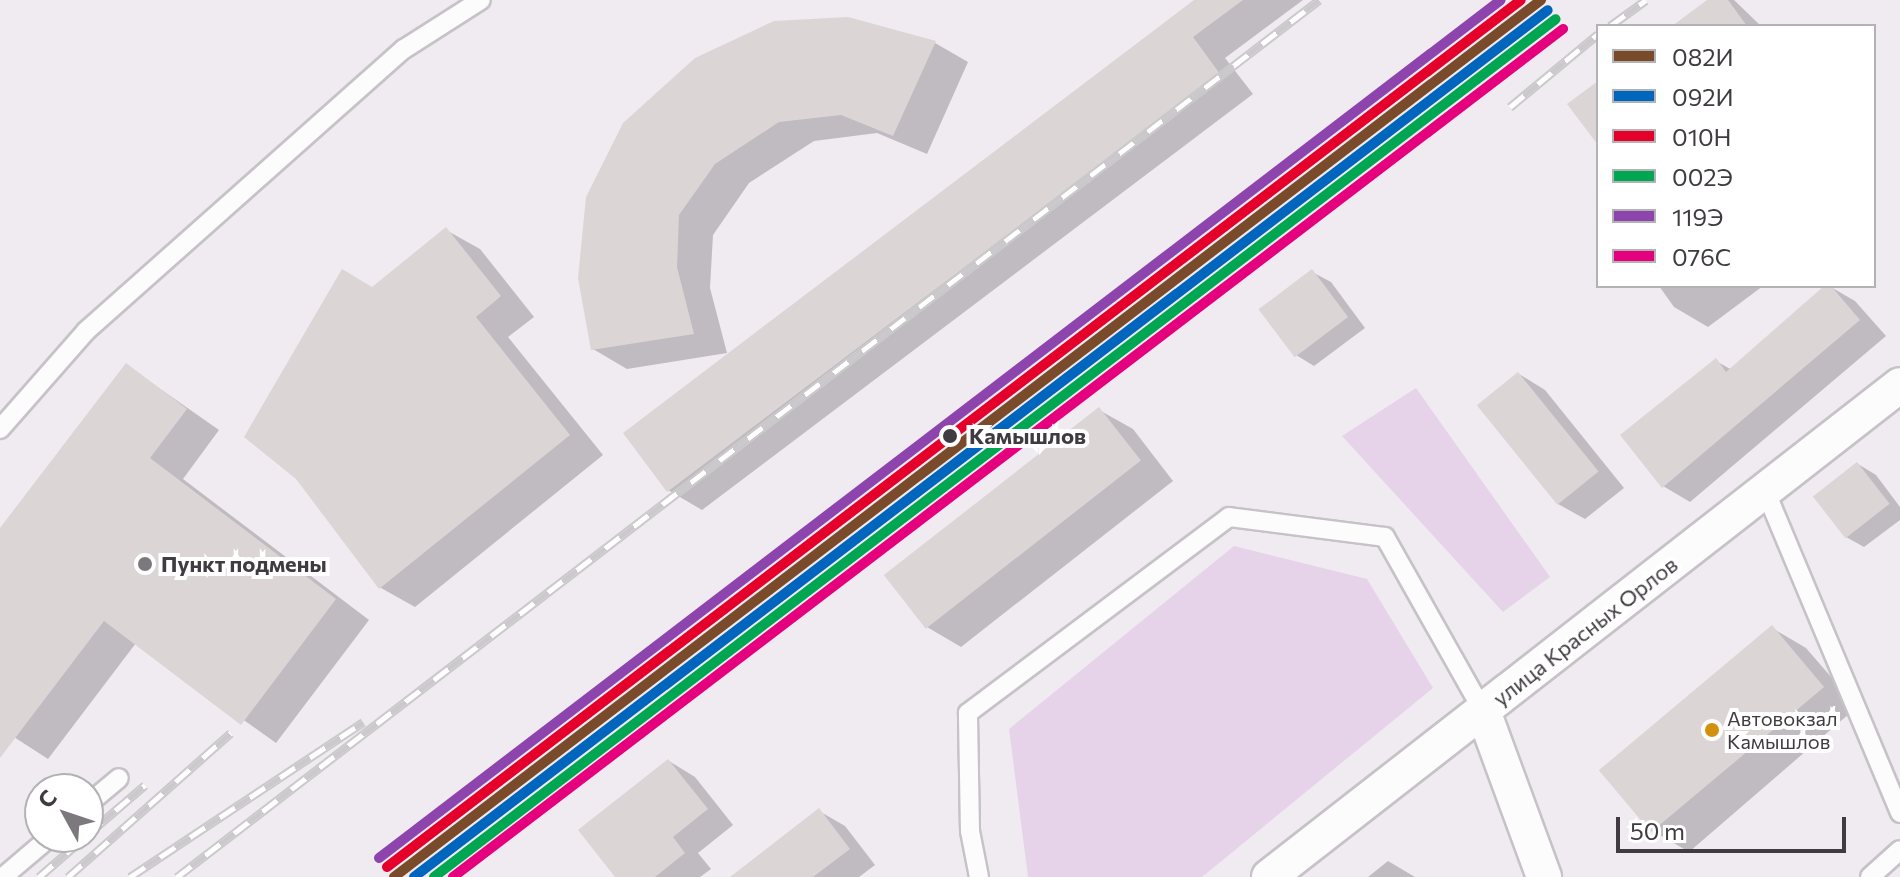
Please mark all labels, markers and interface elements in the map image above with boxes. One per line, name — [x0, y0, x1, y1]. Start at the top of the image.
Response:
legend — [1596, 24, 1876, 288]
text: 082И — [1672, 42, 1734, 71]
text: 092И — [1672, 82, 1734, 111]
text: 010Н — [1672, 122, 1732, 151]
text: 002Э — [1672, 162, 1733, 191]
text: 119Э — [1672, 202, 1724, 231]
text: 076С — [1672, 242, 1731, 271]
place label: Камышлов — [969, 423, 1086, 449]
marker: Камышлов — [938, 424, 962, 448]
place label: Пункт подмены — [161, 551, 327, 577]
street label: улица Красных Орлов — [1487, 551, 1683, 711]
marker: Пункт подмены — [136, 555, 154, 573]
place label: Автовокзал Камышлов — [1727, 706, 1837, 753]
marker: Автовокзал Камышлов — [1704, 722, 1720, 738]
north arrow — [24, 773, 104, 853]
text: С — [32, 784, 62, 813]
scale bar — [1620, 801, 1850, 851]
text: 50 m — [1630, 816, 1685, 845]

